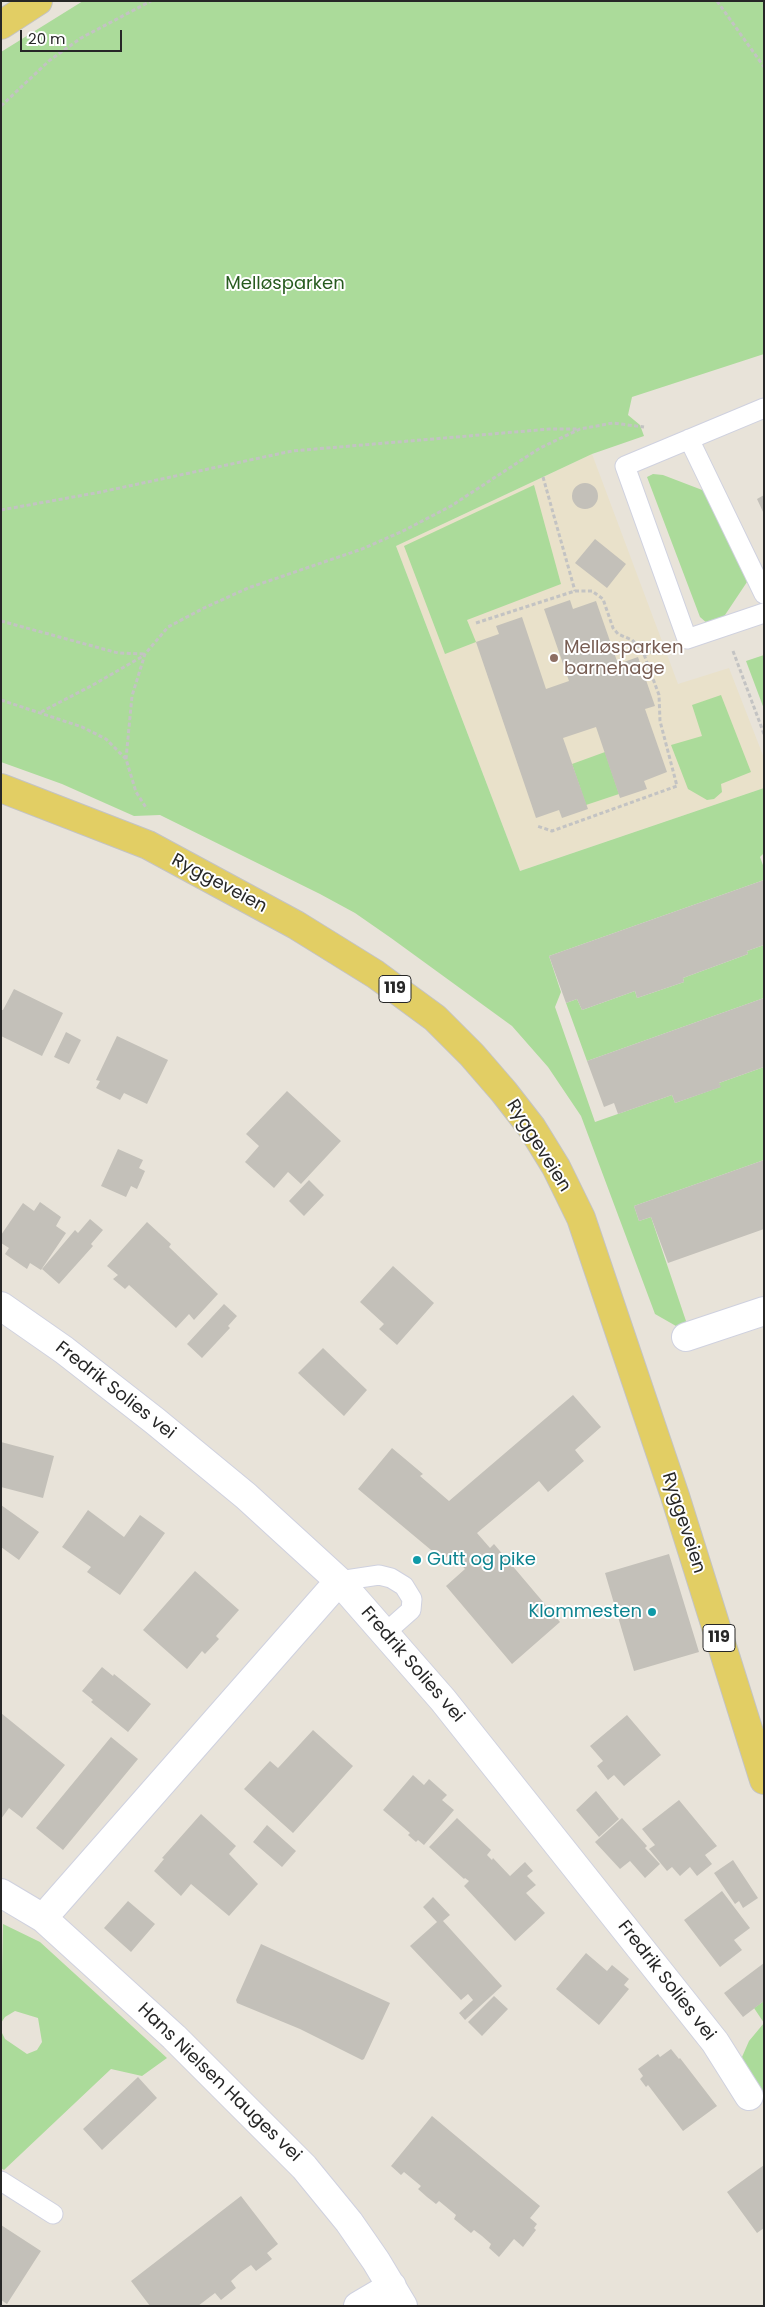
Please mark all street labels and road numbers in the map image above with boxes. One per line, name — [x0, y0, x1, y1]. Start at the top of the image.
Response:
street label: Ryggeveien — [168, 850, 270, 918]
road number: 119 — [379, 976, 411, 1002]
street label: Ryggeveien — [501, 1096, 575, 1196]
street label: Fredrik Solies vei — [51, 1337, 179, 1445]
street label: Ryggeveien — [657, 1470, 709, 1576]
street label: Fredrik Solies vei — [356, 1603, 468, 1727]
road number: 119 — [703, 1625, 735, 1652]
street label: Fredrik Solies vei — [612, 1917, 720, 2045]
street label: Hans Nielsen Hauges vei — [133, 1999, 305, 2167]

